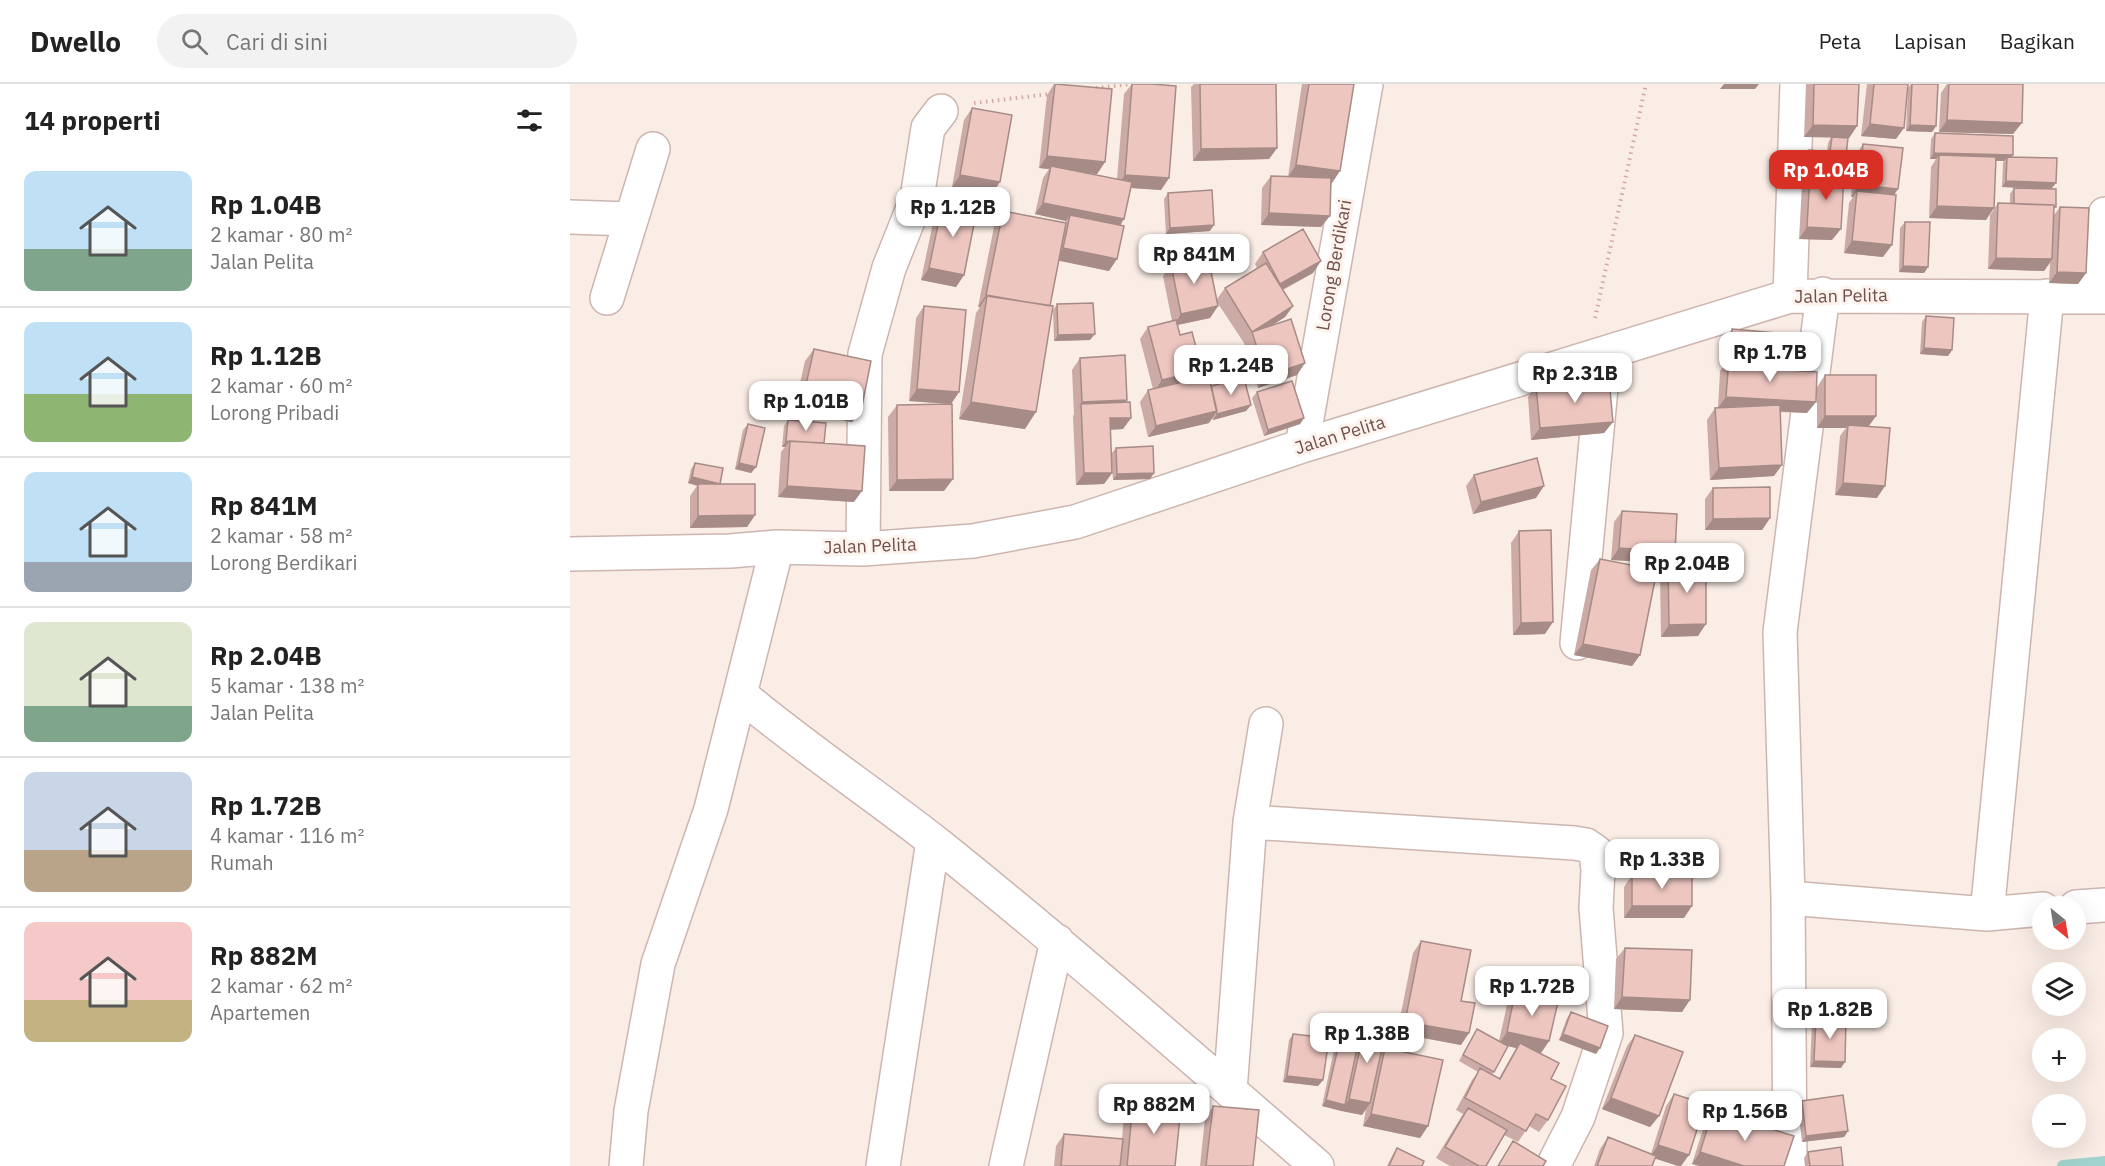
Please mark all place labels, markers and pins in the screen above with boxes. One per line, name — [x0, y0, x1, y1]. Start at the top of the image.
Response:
pin: Rp 1.04B — [1764, 150, 1888, 201]
pin: Rp 1.12B — [891, 187, 1015, 238]
pin: Rp 841M — [1139, 234, 1249, 285]
pin: Rp 1.7B — [1715, 332, 1825, 383]
pin: Rp 1.24B — [1169, 345, 1293, 396]
pin: Rp 2.31B — [1513, 353, 1637, 404]
pin: Rp 1.01B — [744, 381, 868, 432]
pin: Rp 2.04B — [1625, 543, 1749, 594]
pin: Rp 1.33B — [1600, 839, 1724, 890]
pin: Rp 1.72B — [1470, 966, 1594, 1017]
pin: Rp 1.82B — [1768, 989, 1892, 1040]
pin: Rp 1.38B — [1305, 1013, 1429, 1064]
pin: Rp 882M — [1099, 1084, 1209, 1135]
pin: Rp 1.56B — [1683, 1091, 1807, 1142]

